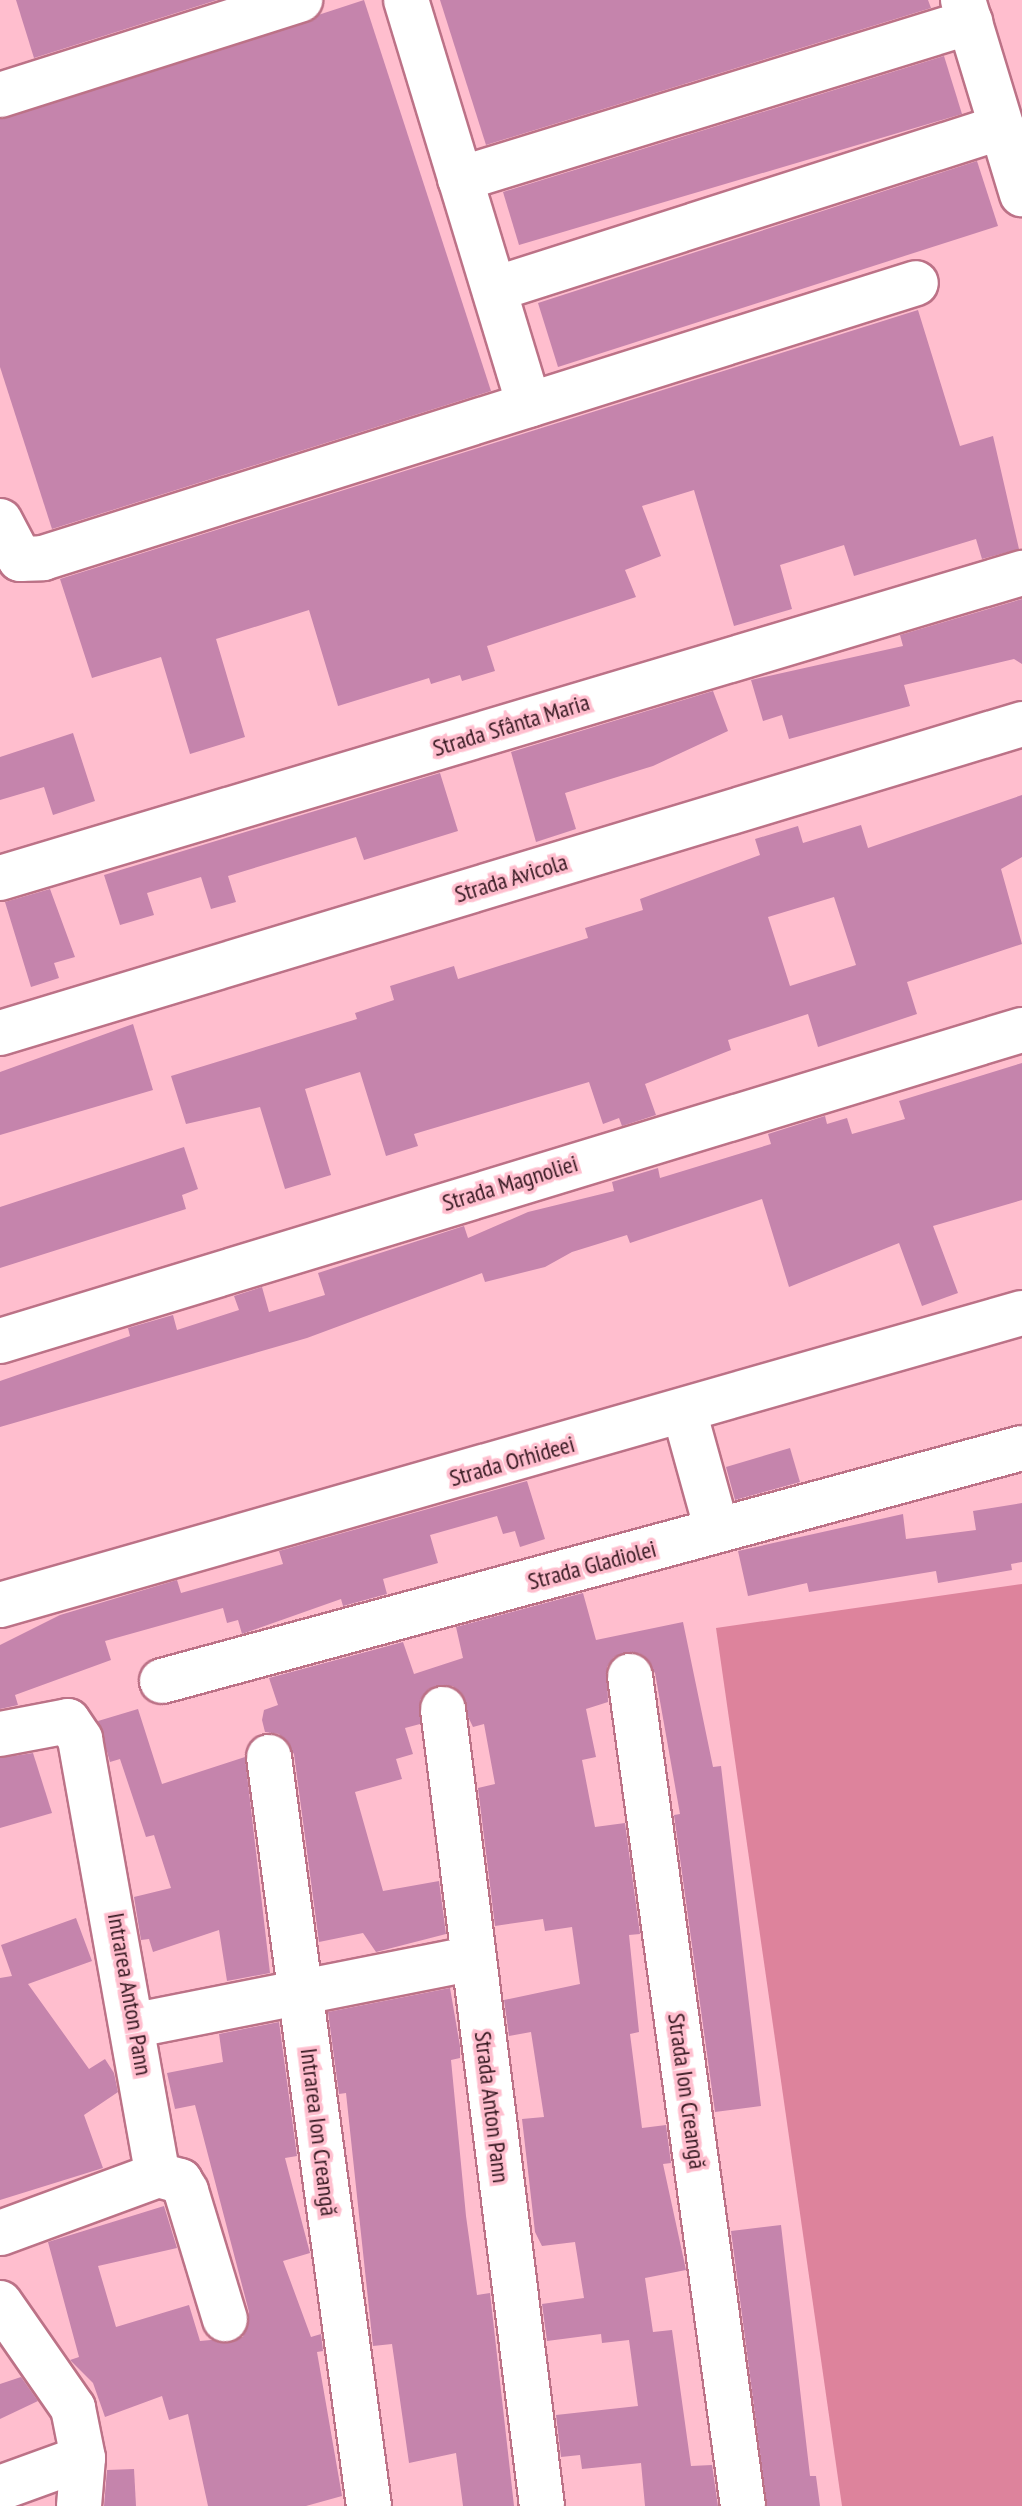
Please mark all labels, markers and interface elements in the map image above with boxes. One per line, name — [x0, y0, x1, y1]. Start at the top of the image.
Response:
street label: Strada Sfânta Maria — [429, 688, 593, 762]
street label: Strada Avicola — [451, 847, 571, 909]
street label: Strada Magnoliei — [439, 1149, 581, 1217]
street label: Strada Orhideei — [446, 1429, 578, 1493]
street label: Strada Gladiolei — [525, 1534, 659, 1596]
street label: Intrarea Anton Pann — [101, 1910, 159, 2078]
street label: Strada Ion Creangă — [662, 2011, 712, 2171]
street label: Strada Anton Pann — [468, 2029, 516, 2185]
street label: Intrarea Ion Creangă — [294, 2046, 344, 2218]

